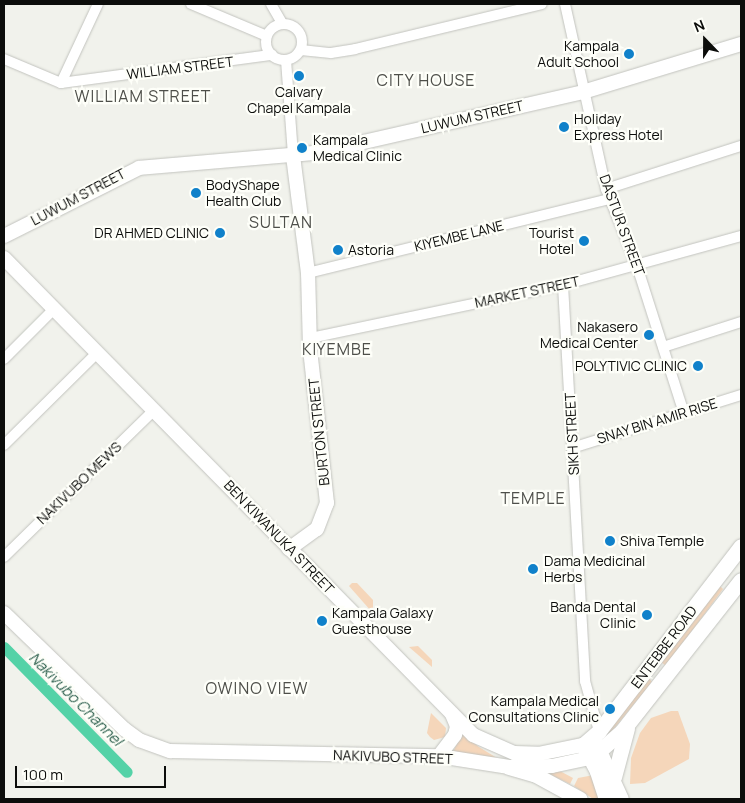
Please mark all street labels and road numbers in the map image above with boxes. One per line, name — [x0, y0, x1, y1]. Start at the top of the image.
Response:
street label: WILLIAM STREET — [126, 53, 234, 83]
street label: LUWUM STREET — [419, 97, 525, 137]
street label: LUWUM STREET — [28, 165, 128, 229]
street label: DASTUR STREET — [596, 172, 648, 278]
street label: KIYEMBE LANE — [413, 217, 505, 255]
street label: MARKET STREET — [473, 273, 581, 311]
street label: BURTON STREET — [305, 377, 333, 487]
street label: SIKH STREET — [561, 392, 583, 476]
street label: SNAY BIN AMIR RISE — [595, 395, 719, 447]
street label: NAKIVUBO MEWS — [33, 438, 125, 528]
street label: BEN KIWANUKA STREET — [221, 477, 337, 597]
street label: ENTEBBE ROAD — [628, 602, 700, 692]
street label: NAKIVUBO STREET — [333, 747, 453, 767]

